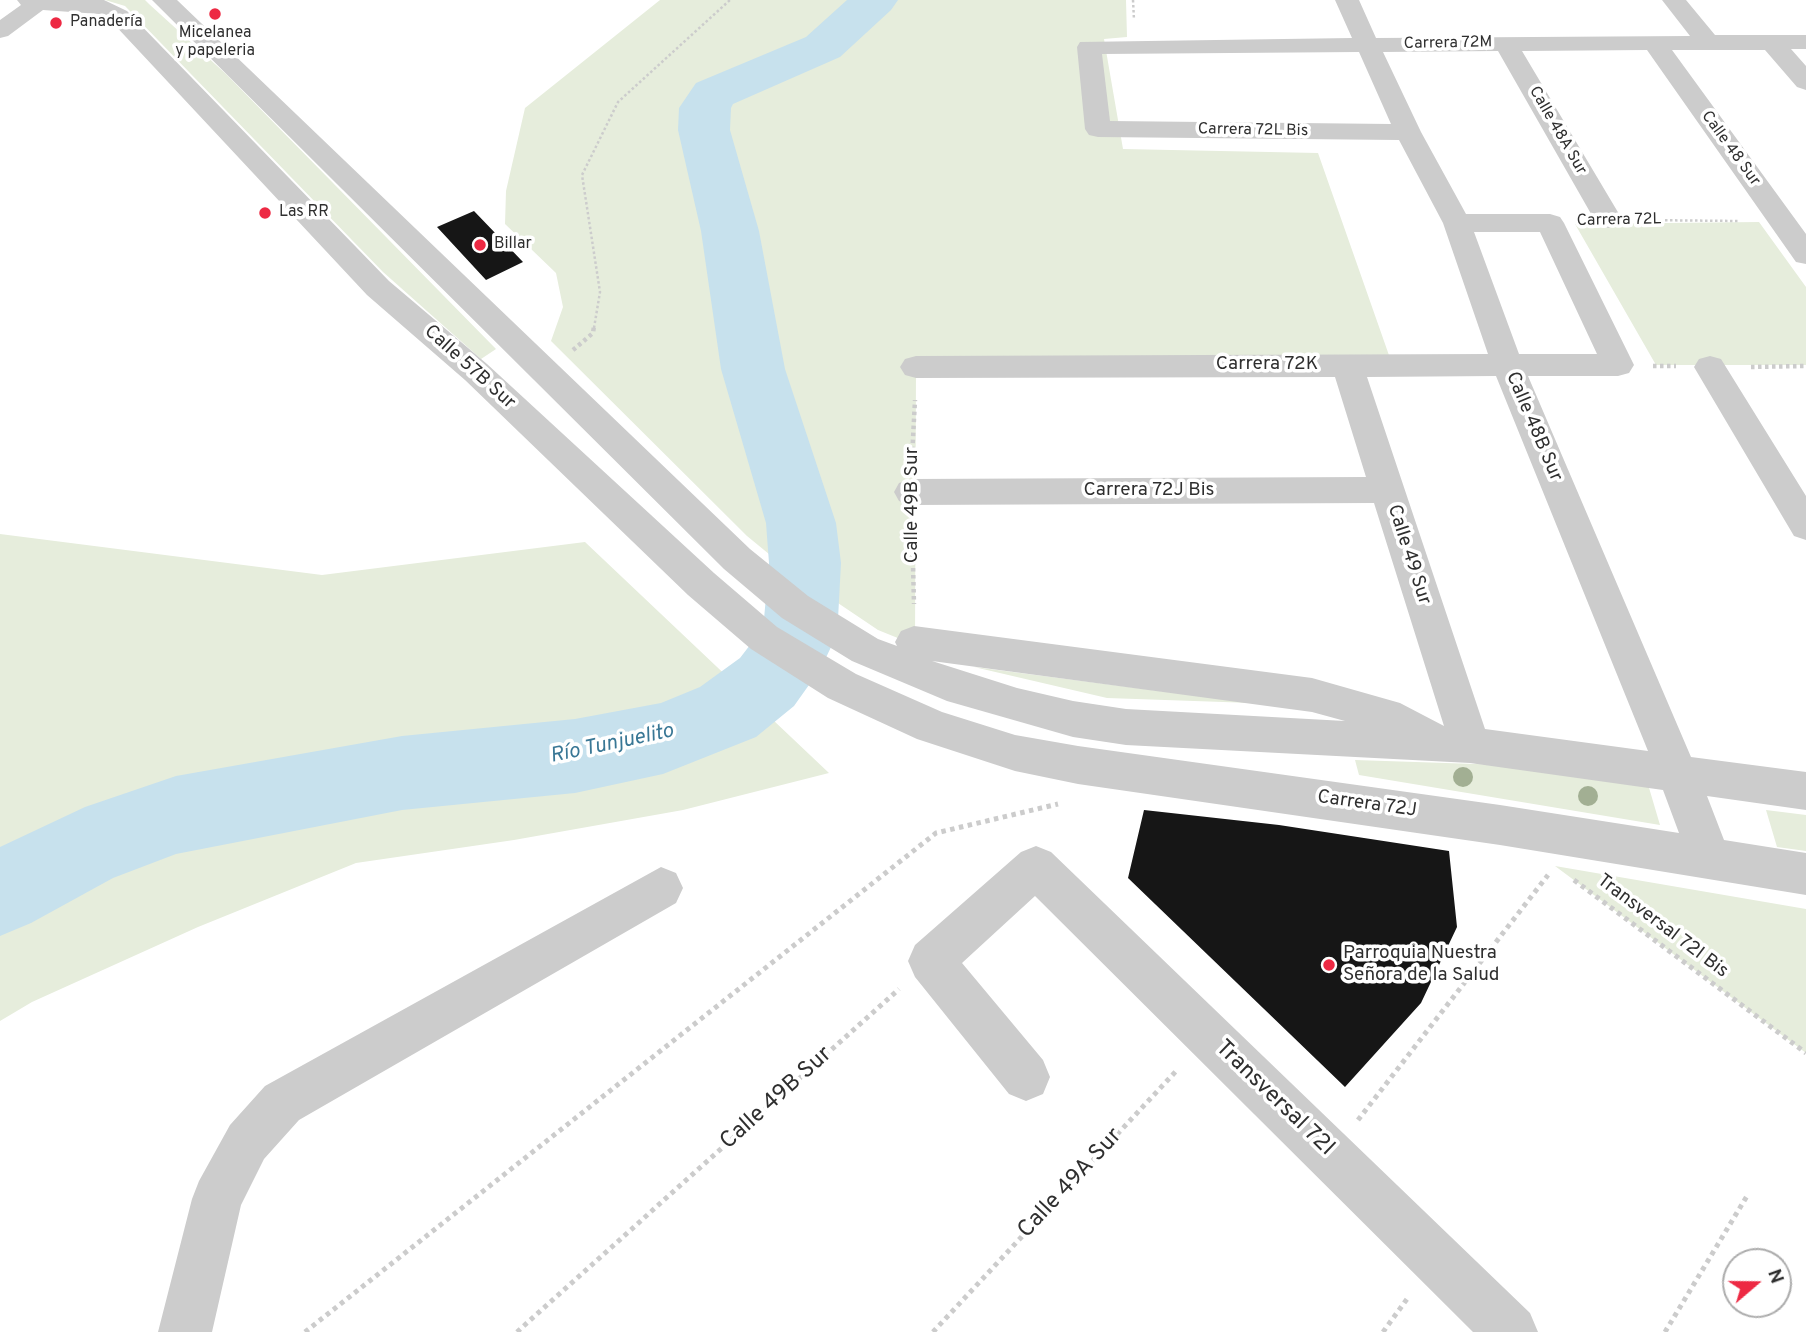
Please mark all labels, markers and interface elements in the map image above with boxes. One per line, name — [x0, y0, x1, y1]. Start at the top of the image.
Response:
marker: Micelanea y papeleria — [207, 6, 223, 22]
place label: Panadería — [70, 13, 143, 33]
marker: Panadería — [48, 15, 64, 31]
place label: Micelanea y papeleria — [175, 24, 255, 62]
street label: Carrera 72M — [1404, 34, 1492, 54]
street label: Calle 48A Sur — [1524, 83, 1590, 179]
street label: Calle 48 Sur — [1696, 108, 1764, 190]
street label: Carrera 72L Bis — [1198, 120, 1308, 142]
place label: Las RR — [279, 203, 329, 223]
marker: Las RR — [257, 205, 273, 221]
street label: Carrera 72L — [1577, 211, 1661, 231]
place label: Billar — [494, 235, 532, 255]
marker: Billar — [472, 237, 488, 253]
street label: Calle 57B Sur — [419, 321, 519, 415]
street label: Carrera 72K — [1216, 354, 1318, 376]
street label: Calle 48B Sur — [1500, 369, 1566, 485]
street label: Calle 49B Sur — [902, 447, 924, 563]
street label: Carrera 72J Bis — [1084, 480, 1214, 502]
street label: Calle 49 Sur — [1381, 502, 1435, 608]
water label: Río Tunjuelito — [548, 720, 676, 770]
street label: Carrera 72J — [1316, 787, 1418, 823]
street label: Transversal 72I Bis — [1592, 870, 1732, 984]
place label: Parroquia Nuestra Señora de la Salud — [1343, 943, 1500, 987]
marker: Parroquia Nuestra Señora de la Salud — [1321, 957, 1337, 973]
street label: Transversal 72I — [1209, 1035, 1339, 1163]
street label: Calle 49B Sur — [715, 1042, 839, 1156]
street label: Calle 49A Sur — [1013, 1123, 1129, 1245]
north arrow — [1722, 1248, 1792, 1318]
text: N — [1761, 1266, 1788, 1287]

